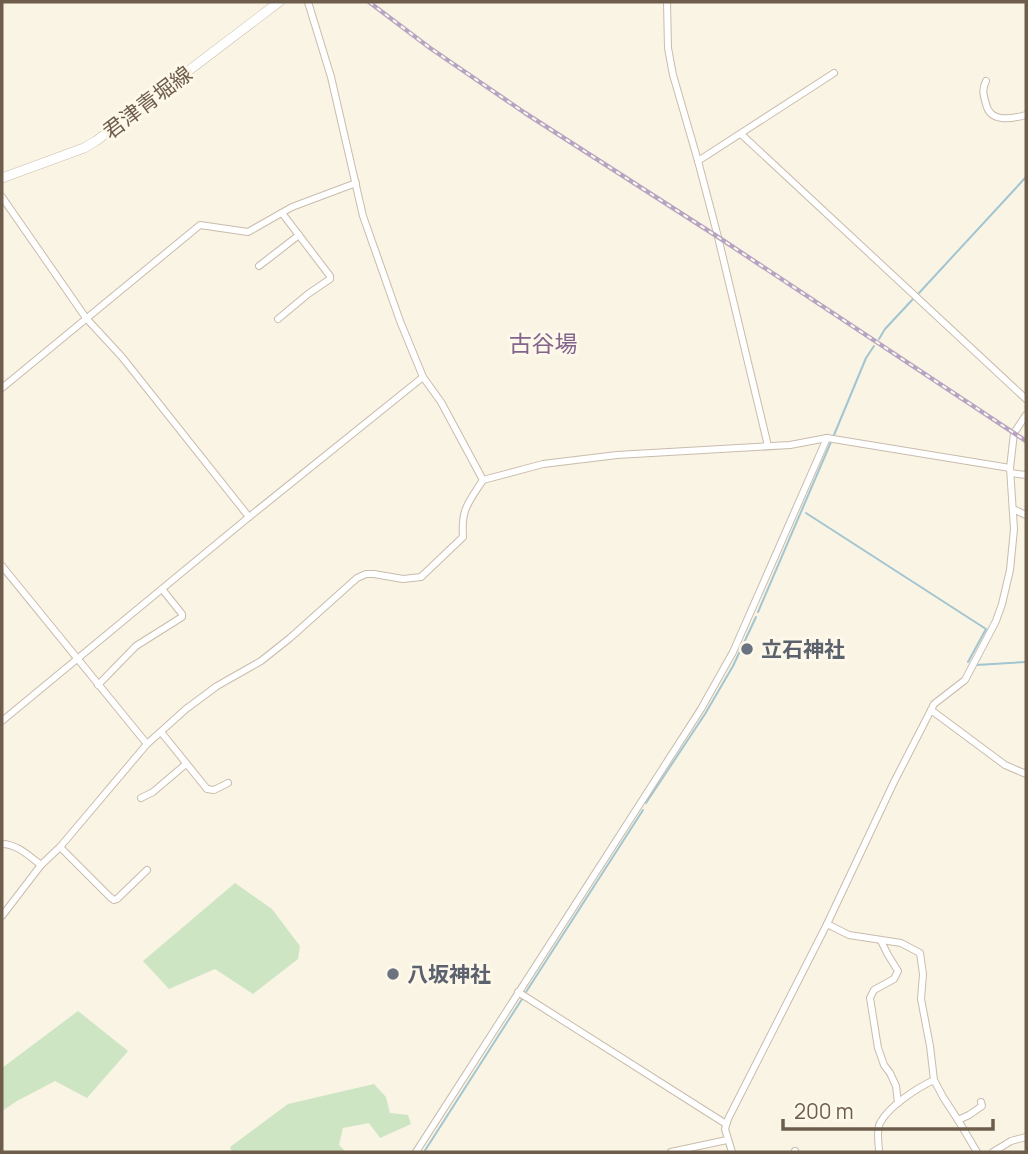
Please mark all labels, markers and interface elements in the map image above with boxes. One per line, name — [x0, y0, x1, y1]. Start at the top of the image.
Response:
street label: 君津青堀線 — [97, 59, 197, 145]
district label: 古谷場 — [509, 327, 578, 359]
place label: 立石神社 — [761, 635, 845, 663]
marker: 立石神社 — [739, 641, 755, 657]
place label: 八坂神社 — [407, 960, 491, 988]
marker: 八坂神社 — [385, 966, 401, 982]
scale bar — [783, 1088, 993, 1132]
text: 200 m — [794, 1097, 854, 1125]

